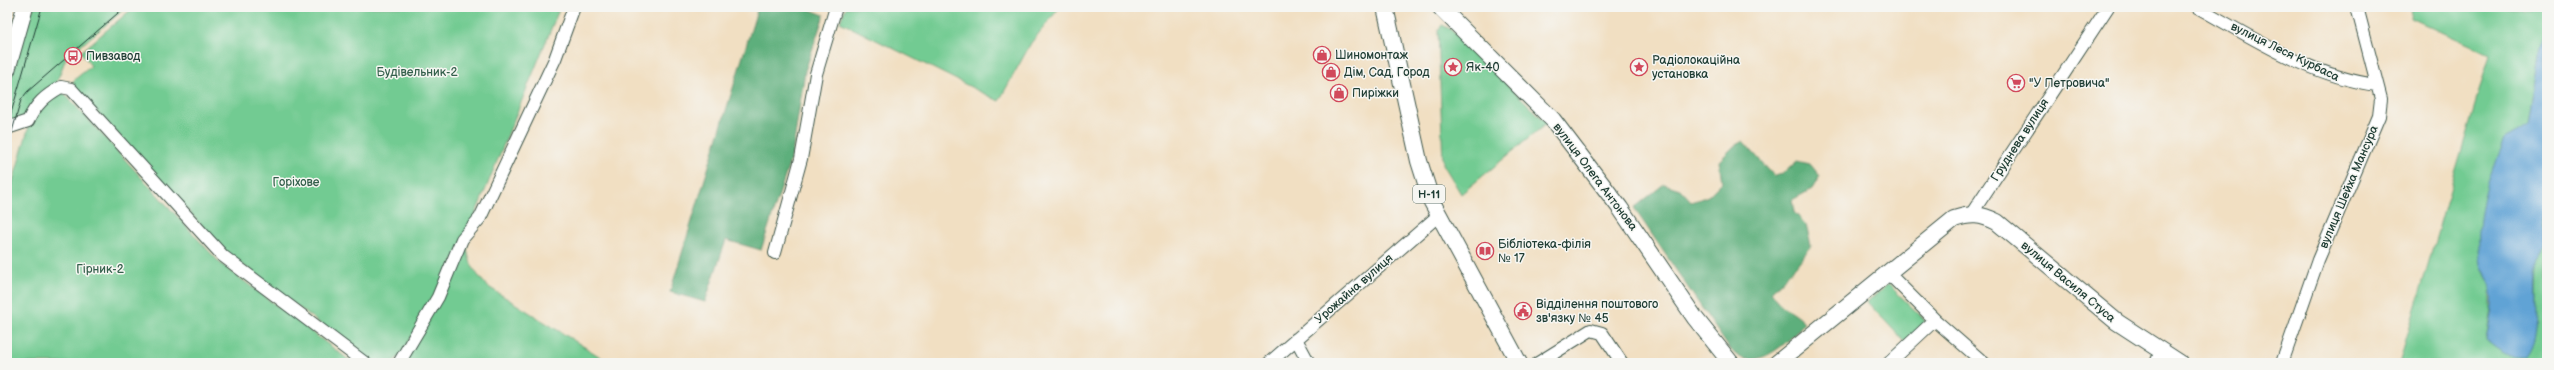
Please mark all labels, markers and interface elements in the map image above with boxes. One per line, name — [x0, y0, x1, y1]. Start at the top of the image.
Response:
street label: вулиця Леся Курбаса — [2228, 19, 2342, 85]
shop icon: Шиномонтаж — [1312, 45, 1332, 65]
bus stop icon: Пивзавод — [63, 46, 83, 66]
place label: Шиномонтаж — [1335, 48, 1409, 63]
place label: Пивзавод — [86, 49, 141, 64]
place label: Радіолокаційна установка — [1652, 53, 1740, 82]
place icon: Як-40 — [1443, 57, 1463, 77]
place icon: Радіолокаційна установка — [1629, 57, 1649, 77]
place label: Як-40 — [1466, 60, 1500, 75]
shop icon: Дім, Сад, Город — [1321, 62, 1341, 82]
park label: Будівельник-2 — [376, 65, 458, 80]
place label: Дім, Сад, Город — [1344, 65, 1430, 80]
supermarket icon: "У Петровича" — [2006, 73, 2026, 93]
place label: "У Петровича" — [2029, 76, 2110, 91]
shop icon: Пиріжки — [1329, 83, 1349, 103]
place label: Пиріжки — [1352, 86, 1399, 101]
street label: Груднева вулиця — [1988, 96, 2052, 184]
street label: вулиця Олега Антонова — [1550, 120, 1640, 234]
street label: вулиця Шейха Мансура — [2316, 123, 2382, 251]
park label: Горіхове — [272, 175, 320, 190]
road number: Н-11 — [1413, 185, 1445, 203]
place label: Бібліотека-філія № 17 — [1498, 237, 1591, 266]
street label: вулиця Василя Стуса — [2018, 238, 2118, 326]
library icon: Бібліотека-філія № 17 — [1475, 241, 1495, 261]
street label: Урожайна вулиця — [1312, 251, 1397, 327]
park label: Гірник-2 — [76, 262, 124, 277]
place label: Відділення поштового зв'язку № 45 — [1536, 297, 1658, 326]
public building icon: Відділення поштового зв'язку № 45 — [1513, 301, 1533, 321]

